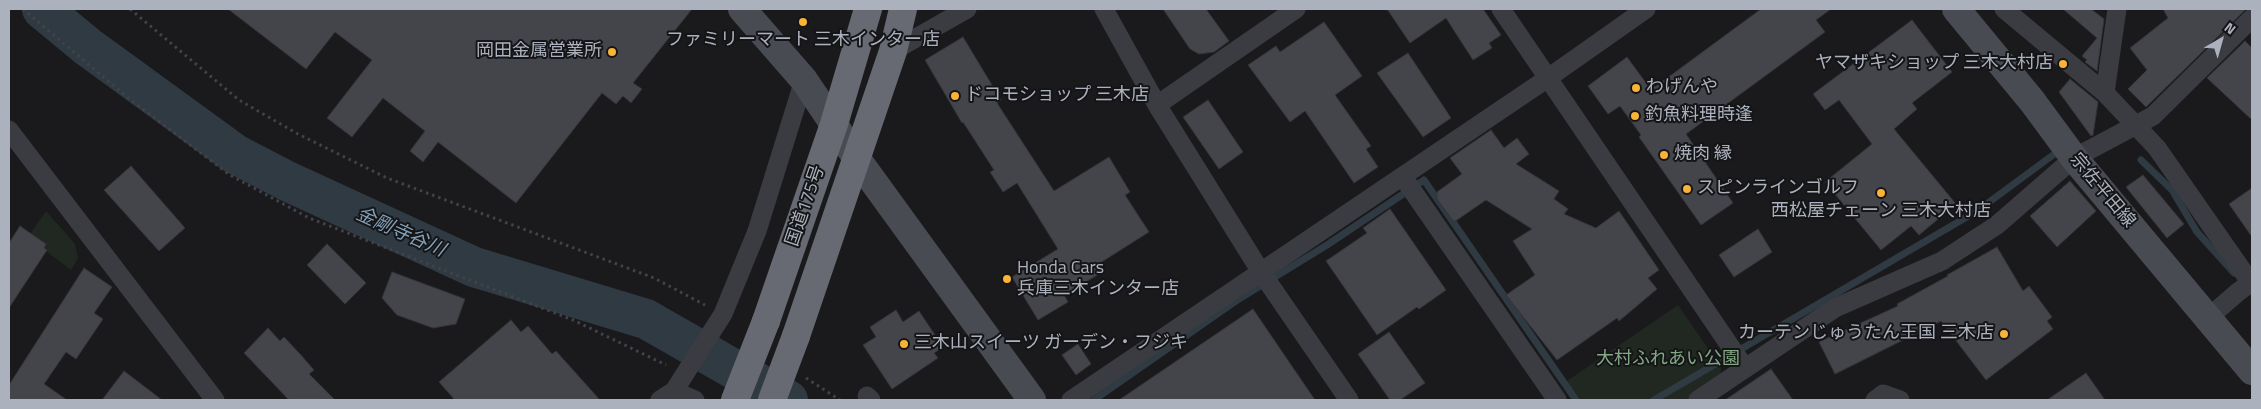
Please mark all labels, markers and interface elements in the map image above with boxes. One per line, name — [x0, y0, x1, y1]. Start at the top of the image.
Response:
north arrow — [2196, 15, 2246, 65]
marker: ファミリーマート 三木インター店 — [797, 16, 809, 28]
text: N — [2220, 17, 2241, 39]
place label: ファミリーマート 三木インター店 — [666, 30, 940, 52]
place label: 岡田金属営業所 — [476, 41, 602, 63]
marker: 岡田金属営業所 — [606, 46, 618, 58]
place label: ヤマザキショップ 三木大村店 — [1815, 53, 2053, 75]
marker: ヤマザキショップ 三木大村店 — [2057, 58, 2069, 70]
place label: わげんや — [1646, 77, 1718, 99]
marker: わげんや — [1630, 82, 1642, 94]
place label: ドコモショップ 三木店 — [965, 85, 1149, 107]
marker: ドコモショップ 三木店 — [949, 90, 961, 102]
place label: 釣魚料理時逢 — [1645, 105, 1753, 127]
marker: 釣魚料理時逢 — [1629, 110, 1641, 122]
place label: 焼肉 縁 — [1674, 144, 1732, 166]
marker: 焼肉 縁 — [1658, 149, 1670, 161]
street label: 宗佐平田線 — [2065, 150, 2139, 232]
street label: 国道175号 — [782, 163, 830, 249]
place label: スピンラインゴルフ — [1697, 178, 1859, 200]
marker: スピンラインゴルフ — [1681, 183, 1693, 195]
marker: 西松屋チェーン 三木大村店 — [1875, 187, 1887, 199]
place label: 西松屋チェーン 三木大村店 — [1771, 201, 1991, 223]
water label: 金剛寺谷川 — [352, 203, 448, 263]
place label: Honda Cars 兵庫三木インター店 — [1017, 258, 1179, 300]
marker: Honda Cars 兵庫三木インター店 — [1001, 273, 1013, 285]
place label: カーテンじゅうたん王国 三木店 — [1738, 323, 1994, 345]
marker: カーテンじゅうたん王国 三木店 — [1998, 328, 2010, 340]
place label: 三木山スイーツ ガーデン・フジキ — [914, 333, 1188, 355]
marker: 三木山スイーツ ガーデン・フジキ — [898, 338, 910, 350]
park label: 大村ふれあい公園 — [1596, 349, 1740, 371]

